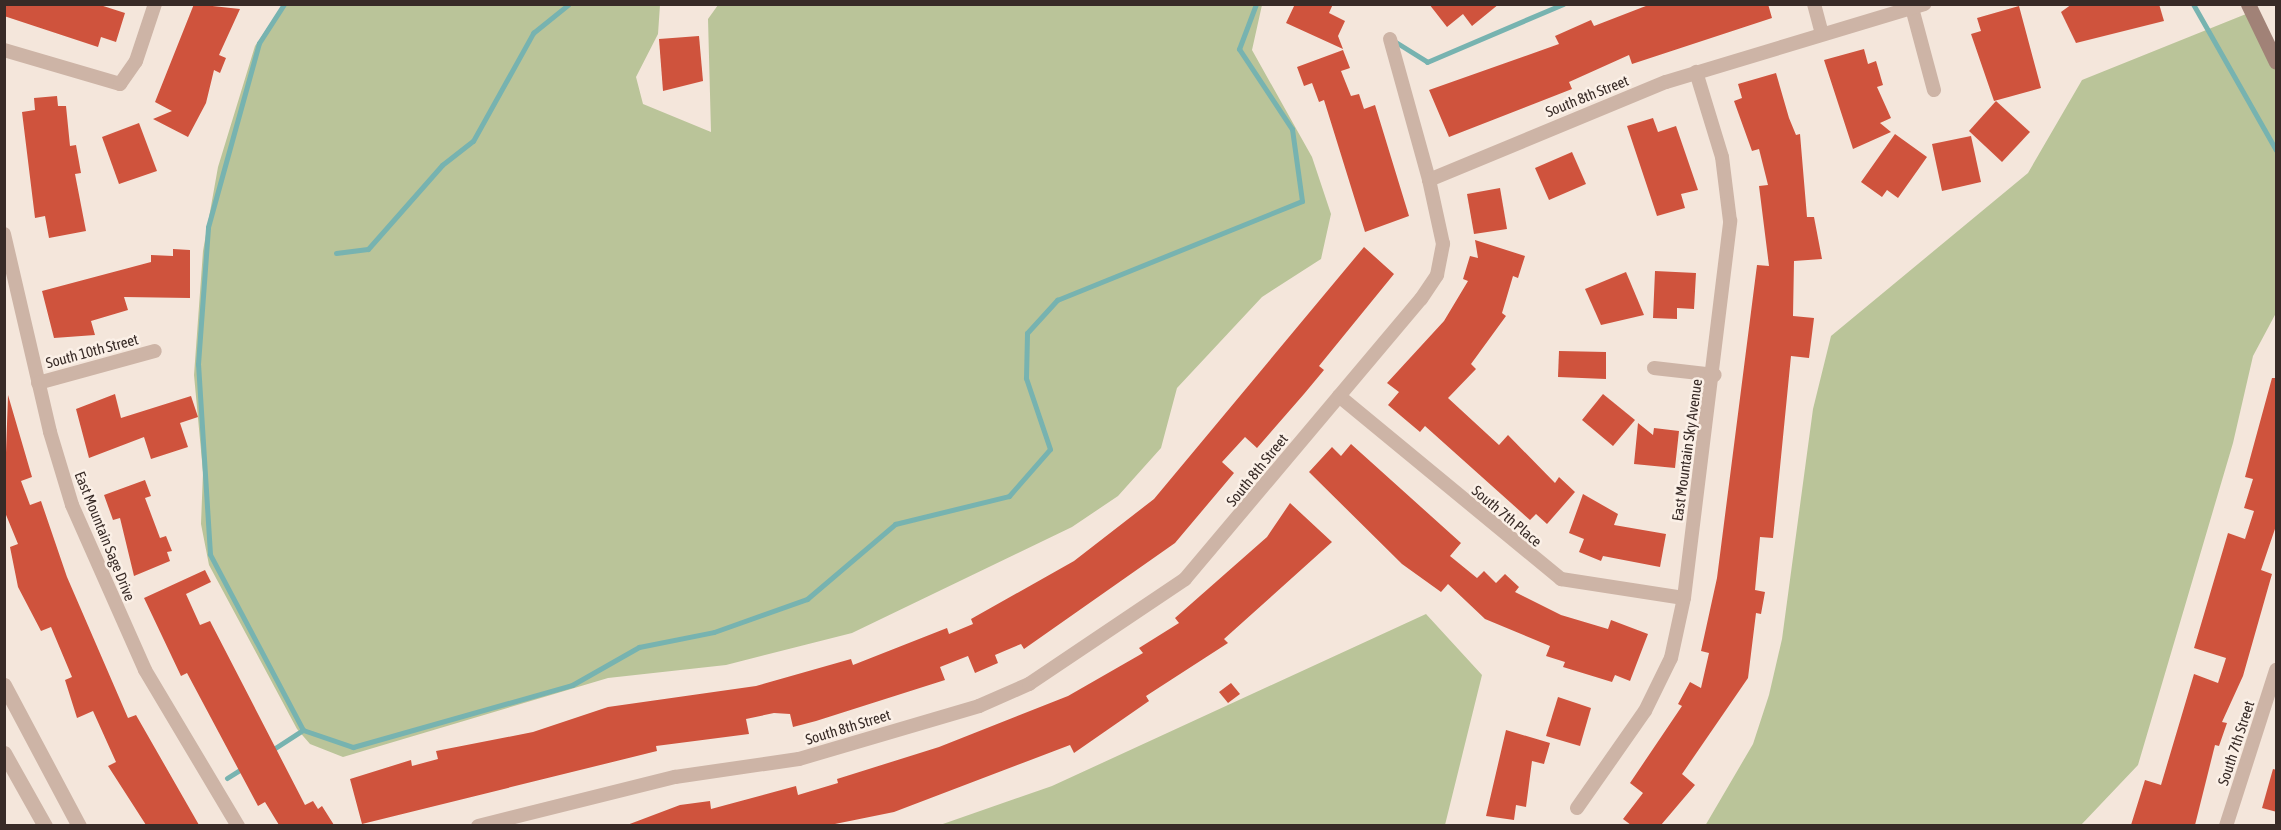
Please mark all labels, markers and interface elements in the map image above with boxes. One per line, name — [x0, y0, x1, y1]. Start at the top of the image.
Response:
street label: South 8th Street — [1543, 71, 1631, 121]
street label: South 10th Street — [44, 330, 140, 372]
street label: East Mountain Sky Avenue — [1668, 378, 1706, 522]
street label: South 8th Street — [1222, 430, 1292, 510]
street label: East Mountain Sage Drive — [71, 469, 139, 603]
street label: South 7th Place — [1468, 482, 1546, 550]
street label: South 7th Street — [2214, 698, 2258, 788]
street label: South 8th Street — [803, 706, 893, 748]

